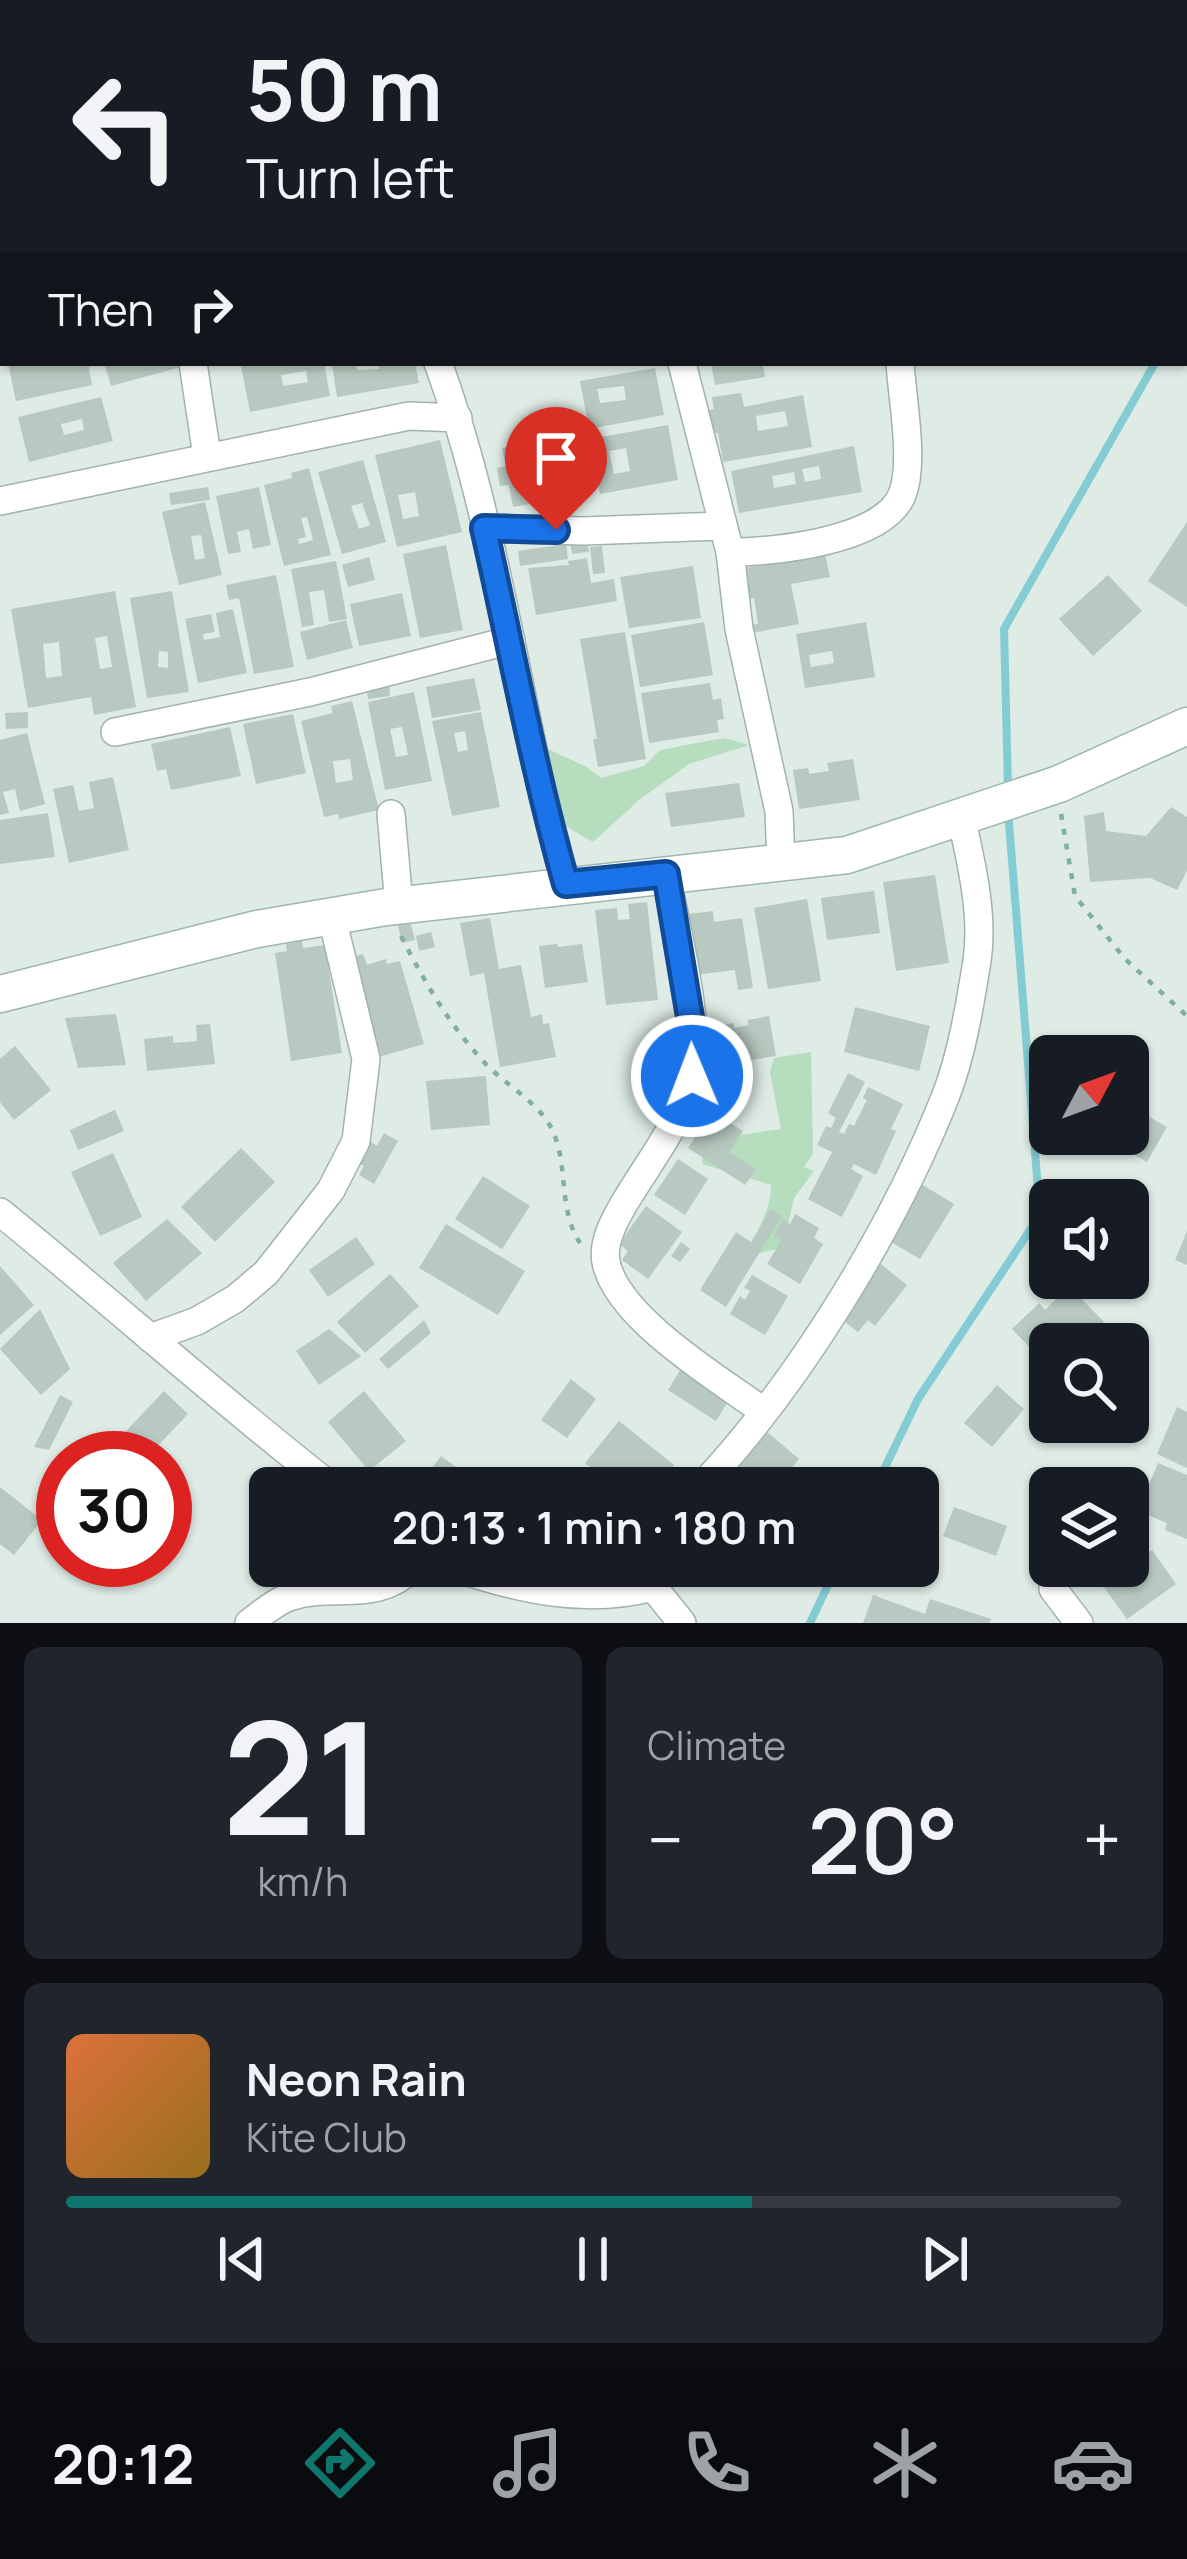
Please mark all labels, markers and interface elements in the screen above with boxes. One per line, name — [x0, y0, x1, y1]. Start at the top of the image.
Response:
text: 50 m — [246, 31, 443, 146]
icon: left — [48, 48, 204, 204]
text: Turn left — [246, 140, 455, 214]
icon: right — [178, 276, 244, 342]
text: Then — [48, 278, 154, 340]
pin — [505, 407, 607, 530]
icon: arrive — [523, 425, 589, 491]
position arrow — [629, 1013, 755, 1139]
north arrow — [1029, 1035, 1149, 1155]
map controls — [1029, 1035, 1149, 1587]
button: sound — [1029, 1179, 1149, 1299]
button: search — [1029, 1323, 1149, 1443]
speed limit sign: 30 — [36, 1431, 192, 1587]
button: layers — [1029, 1467, 1149, 1587]
text: 20:13 · 1 min · 180 m — [392, 1496, 796, 1558]
text: 21 — [222, 1669, 383, 1882]
text: Climate — [648, 1718, 786, 1772]
text: 20° — [807, 1778, 959, 1901]
text: − — [648, 1794, 683, 1884]
text: + — [1083, 1794, 1121, 1884]
text: km/h — [257, 1854, 348, 1908]
text: Neon Rain — [246, 2048, 467, 2110]
text: Kite Club — [246, 2110, 407, 2164]
icon: previous — [209, 2226, 275, 2292]
icon: pause — [560, 2226, 626, 2292]
icon: next — [912, 2226, 978, 2292]
icon: directions — [298, 2421, 382, 2505]
icon: music — [486, 2421, 570, 2505]
icon: phone — [675, 2421, 759, 2505]
icon: climate — [863, 2421, 947, 2505]
icon: car — [1051, 2421, 1135, 2505]
text: 20:12 — [52, 2426, 194, 2500]

